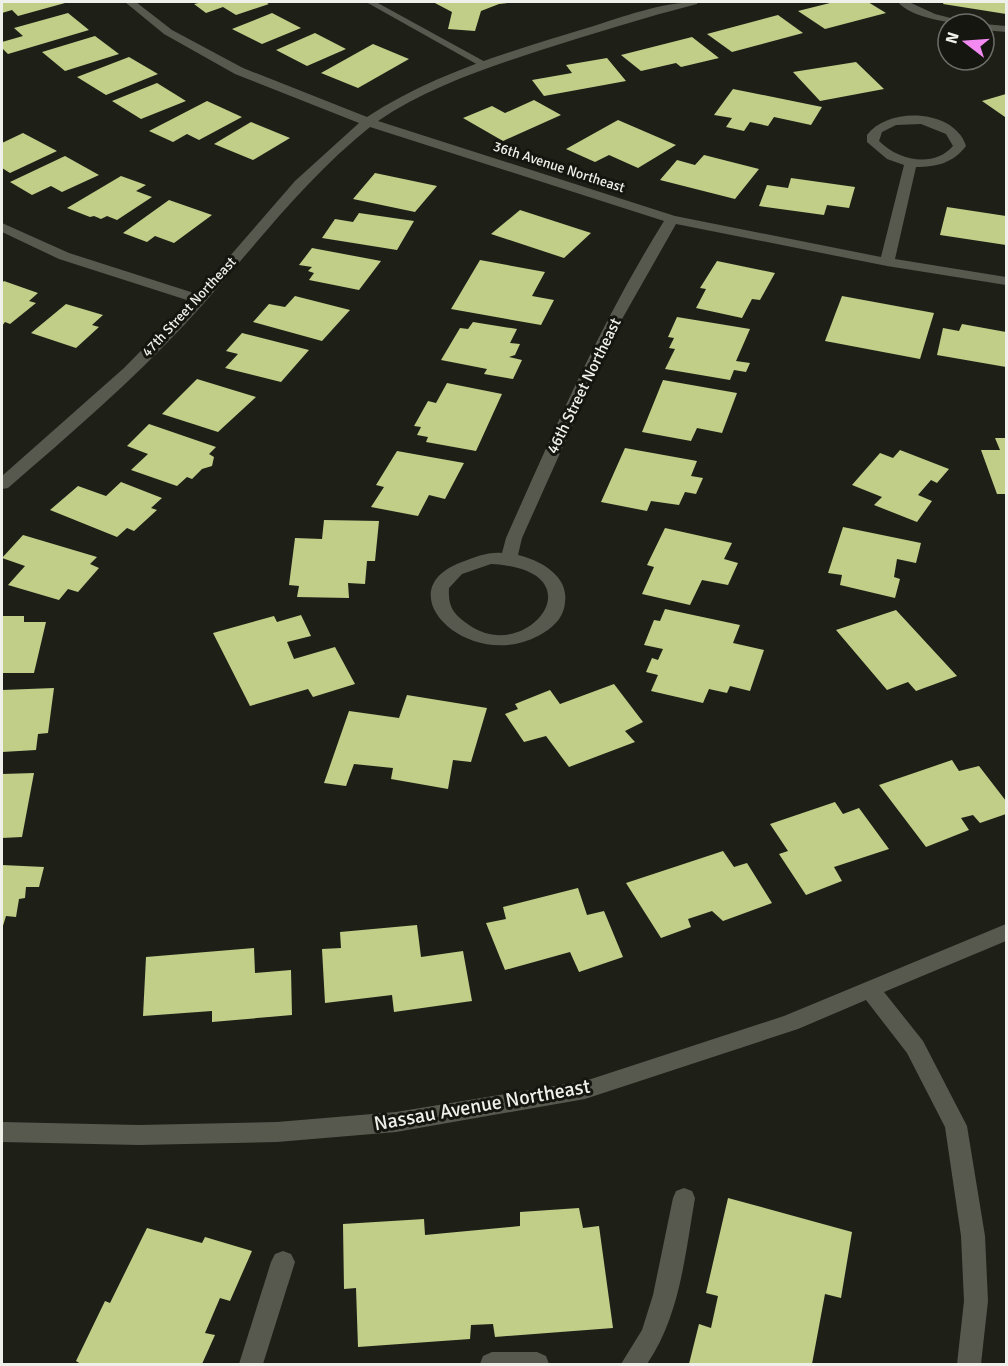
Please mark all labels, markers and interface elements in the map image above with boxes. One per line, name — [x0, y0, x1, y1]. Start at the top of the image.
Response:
north arrow — [936, 12, 996, 72]
text: N — [941, 30, 964, 46]
street label: 36th Avenue Northeast — [491, 138, 627, 196]
street label: 47th Street Northeast — [138, 254, 240, 360]
street label: 46th Street Northeast — [542, 314, 626, 457]
street label: Nassau Avenue Northeast — [372, 1074, 592, 1136]

